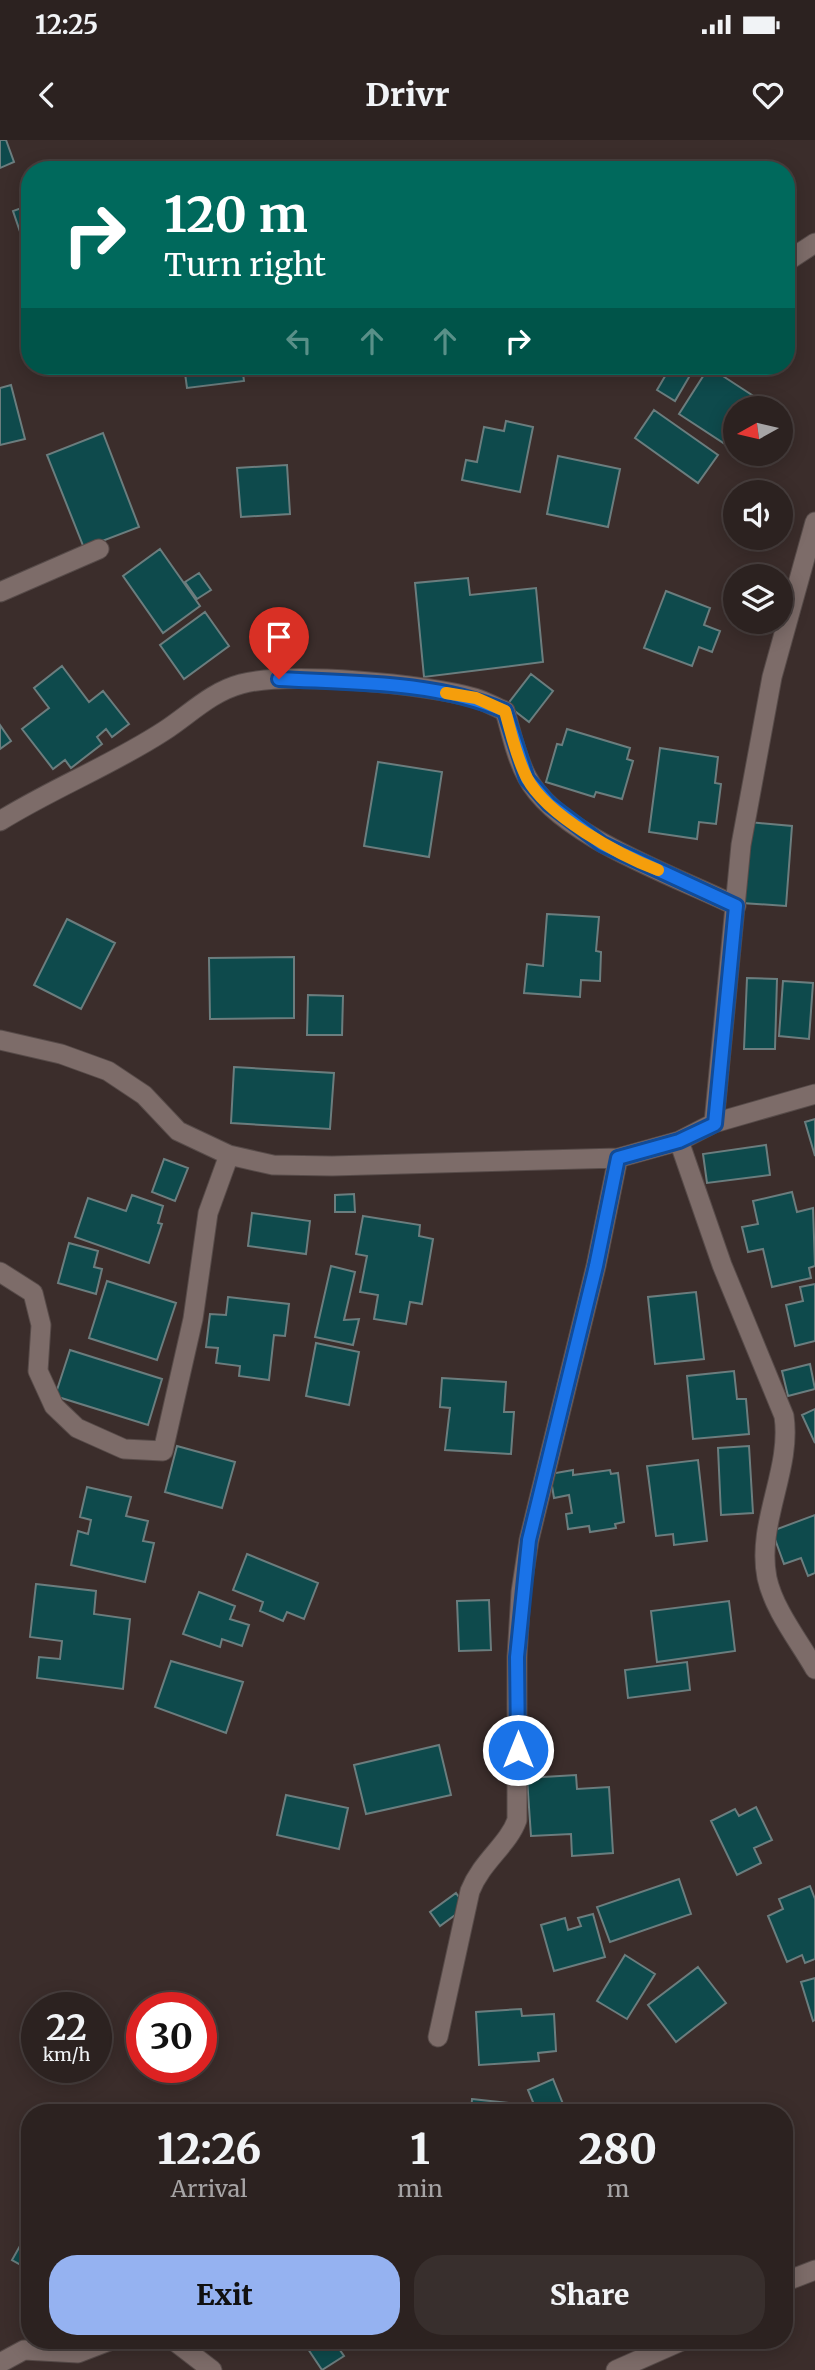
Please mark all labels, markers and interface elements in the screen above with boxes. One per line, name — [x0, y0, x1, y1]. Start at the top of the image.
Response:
text: 12:25 — [35, 8, 98, 41]
text: Drivr — [365, 75, 450, 115]
icon: back — [28, 76, 66, 114]
icon: heart — [749, 76, 787, 114]
text: 120 m — [164, 184, 308, 245]
icon: right — [49, 189, 140, 280]
text: Turn right — [164, 245, 326, 285]
icon: left — [280, 322, 318, 360]
icon: ahead — [353, 322, 391, 360]
icon: ahead — [426, 322, 464, 360]
icon: right — [499, 322, 537, 360]
north arrow — [723, 396, 793, 466]
map controls — [723, 396, 793, 634]
button: sound — [723, 480, 793, 550]
button: layers — [723, 564, 793, 634]
pin — [249, 607, 309, 679]
icon: arrive — [260, 618, 298, 656]
position arrow — [481, 1713, 555, 1787]
speed limit sign: 30 — [126, 1992, 217, 2083]
text: 22 — [46, 2006, 87, 2050]
text: km/h — [43, 2043, 90, 2066]
text: 12:26 — [157, 2123, 261, 2175]
text: 1 — [410, 2123, 430, 2175]
text: 280 — [579, 2123, 657, 2175]
text: Arrival — [171, 2174, 247, 2203]
text: min — [397, 2174, 443, 2203]
text: m — [606, 2174, 629, 2203]
button: Exit — [49, 2255, 400, 2335]
button: Share — [414, 2255, 765, 2335]

